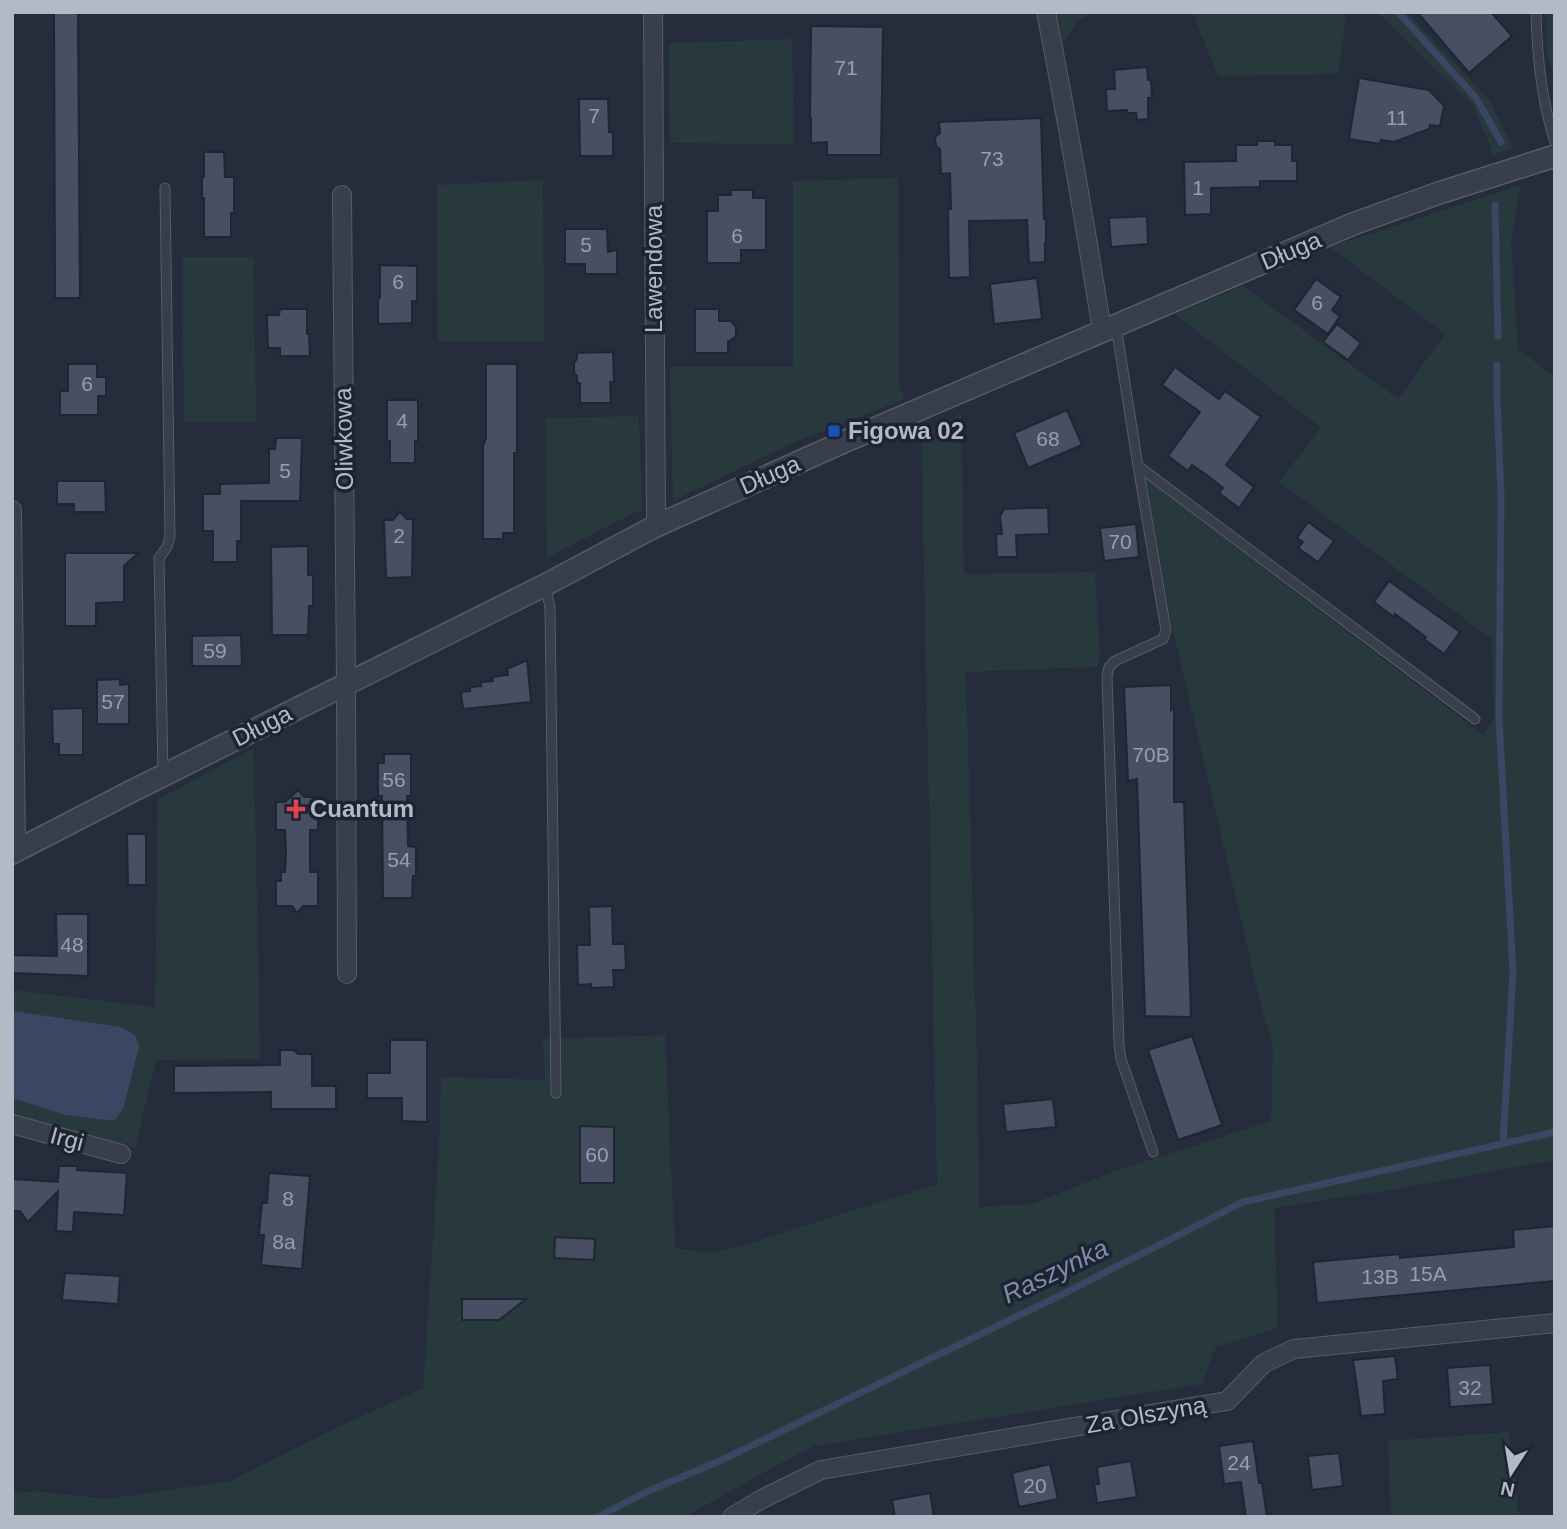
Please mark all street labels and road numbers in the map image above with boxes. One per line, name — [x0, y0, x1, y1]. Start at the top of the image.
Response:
street label: Lawendowa — [640, 204, 667, 333]
street label: Długa — [1257, 226, 1326, 275]
street label: Oliwkowa — [329, 387, 358, 491]
street label: Długa — [736, 449, 805, 500]
street label: Długa — [228, 699, 296, 752]
street label: Irgi — [48, 1121, 87, 1156]
street label: Za Olszyną — [1084, 1391, 1209, 1438]

